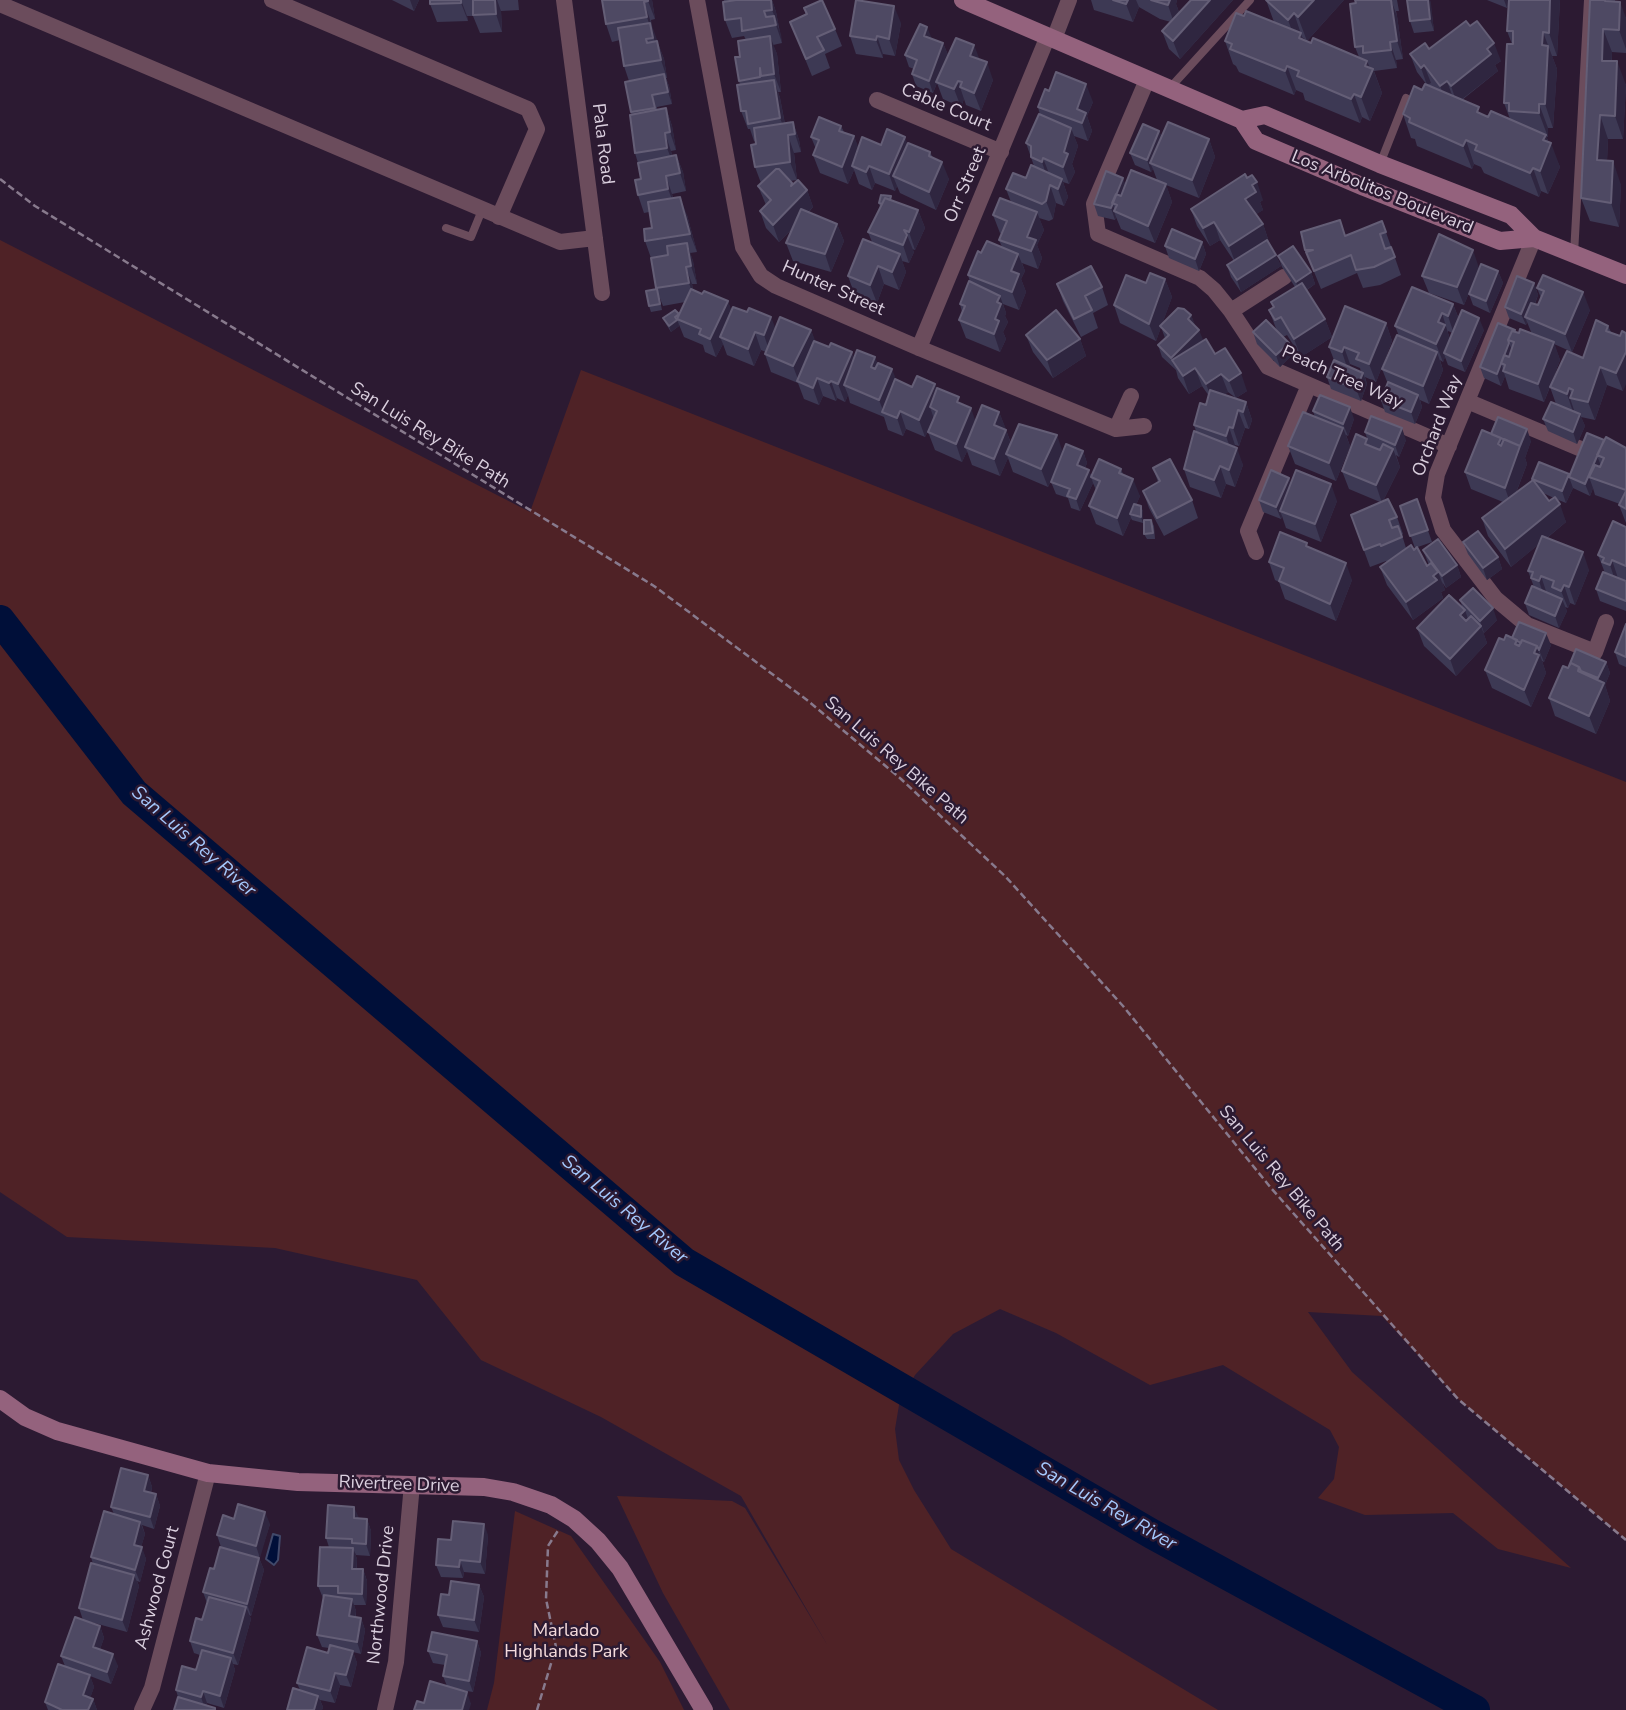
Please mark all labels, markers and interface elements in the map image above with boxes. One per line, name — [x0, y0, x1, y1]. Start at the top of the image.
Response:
street label: Cable Court — [898, 79, 994, 137]
street label: Pala Road — [586, 102, 618, 186]
street label: Orr Street — [940, 144, 992, 226]
street label: Los Arbolitos Boulevard — [1288, 147, 1476, 239]
street label: Hunter Street — [778, 257, 888, 321]
street label: Peach Tree Way — [1278, 342, 1406, 414]
street label: Orchard Way — [1409, 372, 1467, 480]
street label: San Luis Rey Bike Path — [346, 378, 514, 494]
street label: San Luis Rey Bike Path — [819, 692, 973, 830]
water label: San Luis Rey River — [126, 782, 260, 902]
street label: San Luis Rey Bike Path — [1214, 1102, 1348, 1256]
water label: San Luis Rey River — [556, 1151, 692, 1269]
water label: San Luis Rey River — [1032, 1458, 1180, 1556]
street label: Rivertree Drive — [338, 1472, 460, 1498]
street label: Ashwood Court — [131, 1524, 185, 1652]
street label: Northwood Drive — [364, 1524, 400, 1666]
park label: Marlado Highlands Park — [504, 1621, 628, 1664]

